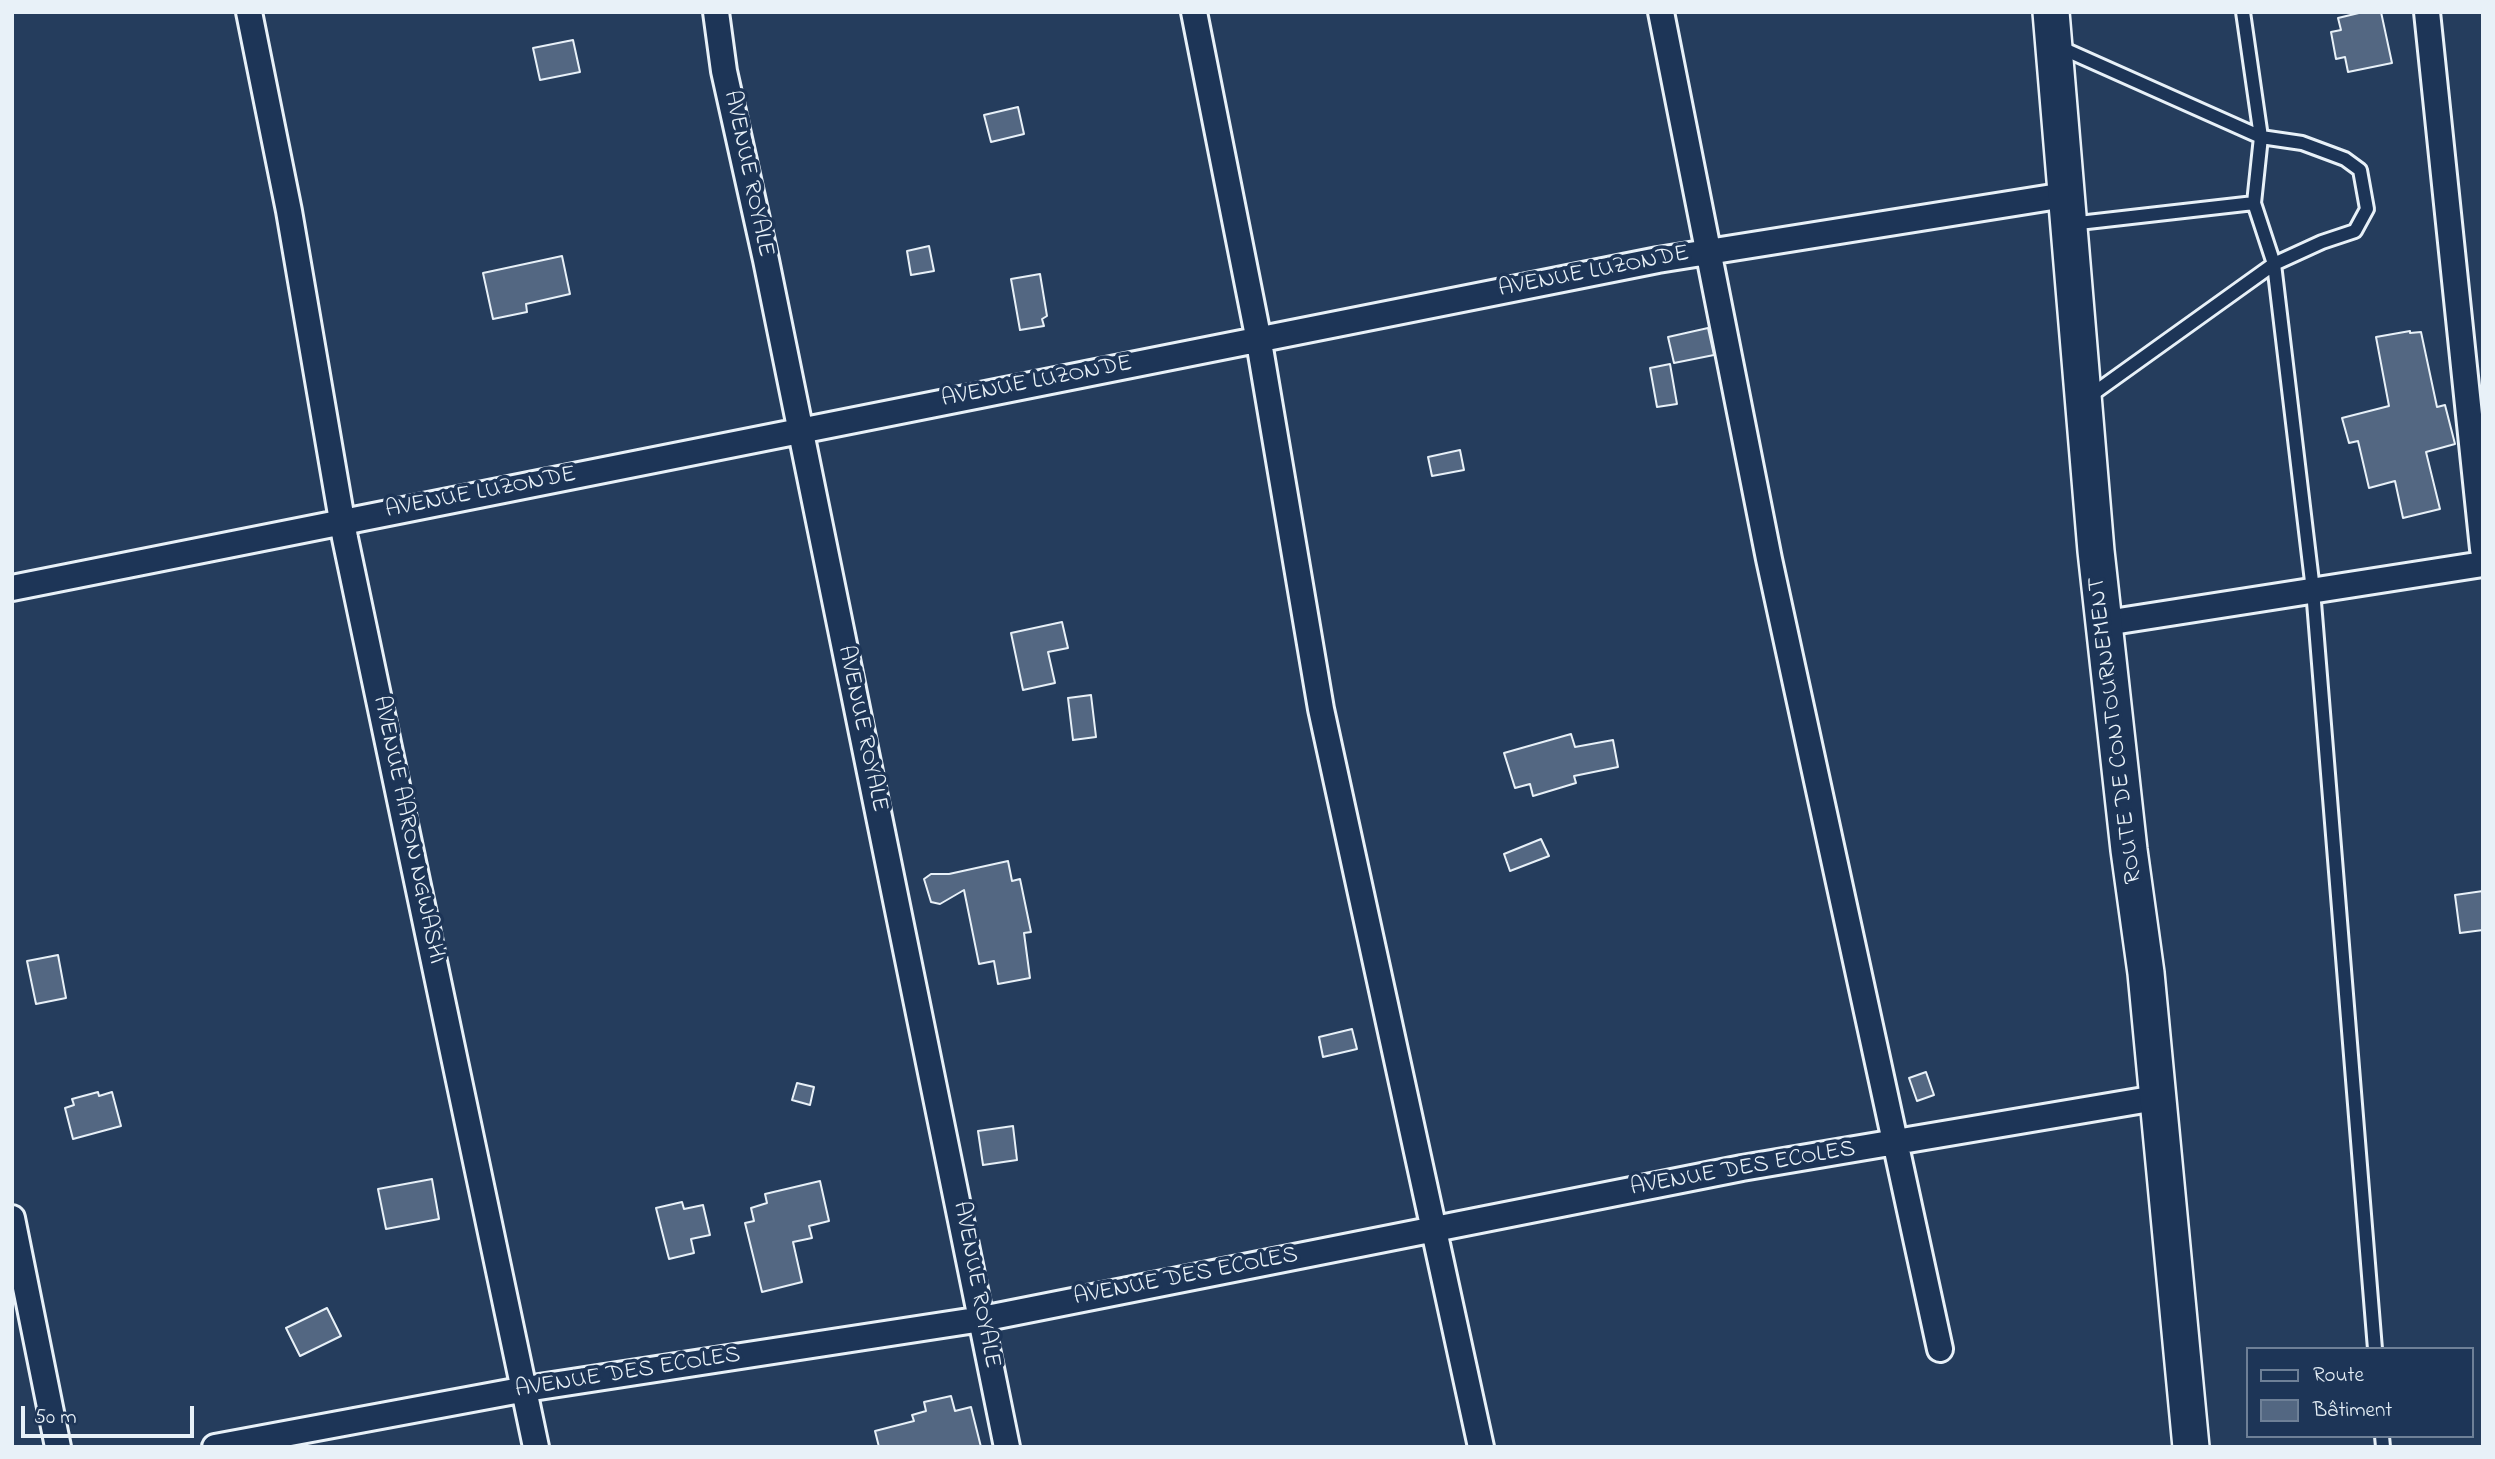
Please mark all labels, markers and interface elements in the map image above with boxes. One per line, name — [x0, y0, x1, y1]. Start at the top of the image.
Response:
street label: AVENUE ROYALE — [715, 88, 779, 260]
street label: AVENUE LUZONDE — [1496, 240, 1692, 306]
street label: AVENUE LUZONDE — [939, 350, 1135, 416]
street label: AVENUE LUZONDE — [383, 461, 579, 527]
street label: ROUTE DE CONTOURNEMENT — [2084, 575, 2150, 885]
street label: AVENUE ROYALE — [829, 643, 893, 815]
street label: AVENUE AARON NGWASHI — [365, 693, 449, 967]
street label: AVENUE DES ECOLES — [1628, 1136, 1858, 1204]
street label: AVENUE ROYALE — [945, 1199, 1005, 1371]
street label: AVENUE DES ECOLES — [1072, 1242, 1300, 1314]
street label: AVENUE DES ECOLES — [513, 1342, 743, 1406]
legend — [2246, 1347, 2474, 1438]
text: Route — [2313, 1361, 2364, 1391]
scale bar — [24, 1392, 198, 1436]
text: Bâtiment — [2313, 1396, 2392, 1426]
text: 50 m — [34, 1403, 77, 1433]

